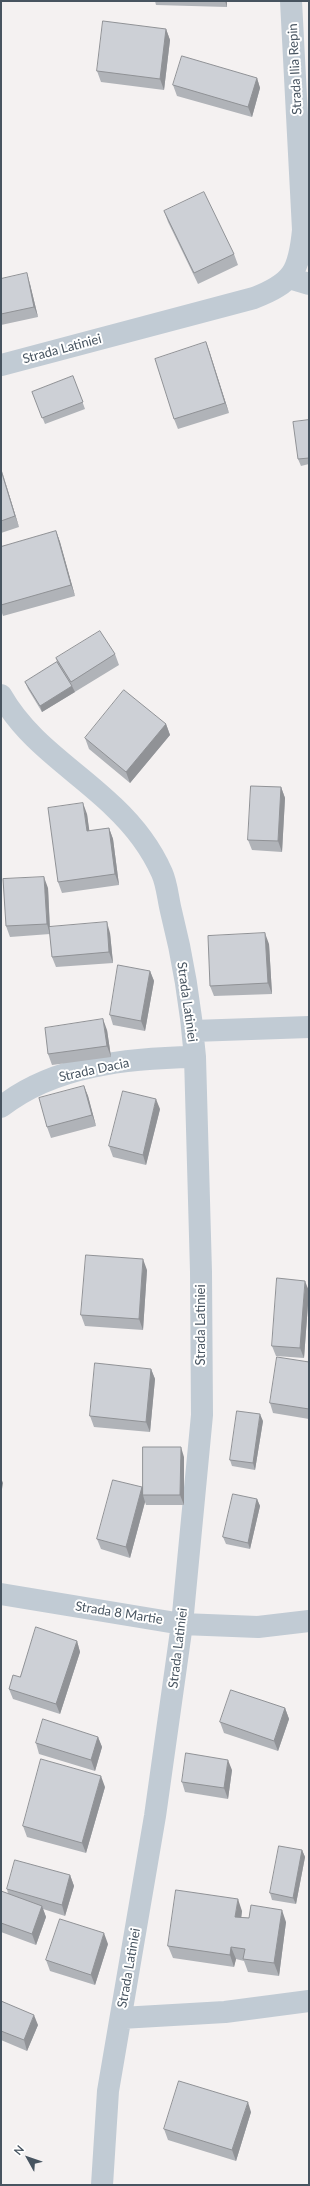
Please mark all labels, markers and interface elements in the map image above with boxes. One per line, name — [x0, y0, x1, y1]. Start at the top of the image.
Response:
street label: Strada Ilia Repin — [285, 23, 305, 115]
street label: Strada Latiniei — [21, 331, 103, 367]
street label: Strada Latiniei — [174, 961, 200, 1043]
street label: Strada Dacia — [57, 1055, 131, 1085]
street label: Strada Latiniei — [193, 1285, 209, 1365]
street label: Strada 8 Martie — [74, 1598, 164, 1628]
street label: Strada Latiniei — [165, 1607, 191, 1689]
street label: Strada Latiniei — [114, 1927, 144, 2009]
north arrow — [8, 2138, 48, 2178]
text: N — [11, 2143, 26, 2157]

